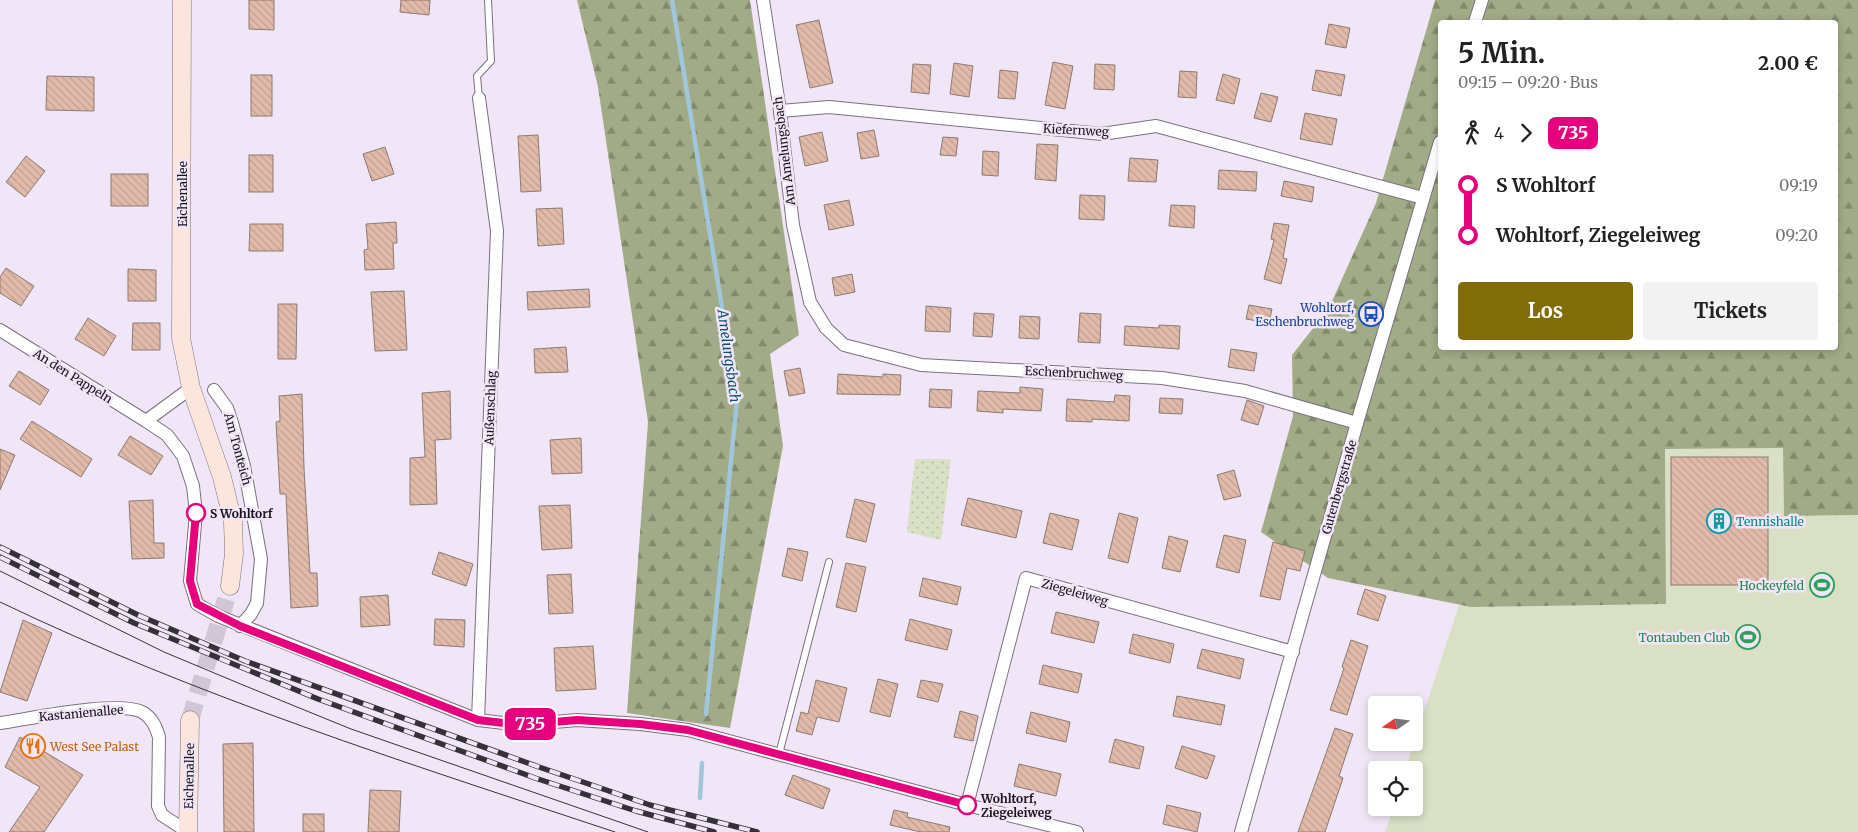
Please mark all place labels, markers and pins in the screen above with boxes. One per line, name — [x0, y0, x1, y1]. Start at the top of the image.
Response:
place label: Wohltorf, Eschenbruchweg — [1255, 300, 1355, 329]
bus stop icon: Wohltorf, Eschenbruchweg — [1358, 301, 1384, 327]
marker: S Wohltorf — [186, 503, 206, 523]
place label: S Wohltorf — [210, 506, 274, 521]
building icon: Tennishalle — [1706, 508, 1732, 534]
place label: Tennishalle — [1736, 514, 1804, 529]
sports icon: Hockeyfeld — [1809, 572, 1835, 598]
place label: Hockeyfeld — [1739, 578, 1804, 593]
sports icon: Tontauben Club — [1735, 624, 1761, 650]
place label: Tontauben Club — [1638, 630, 1730, 645]
restaurant icon: West See Palast — [20, 733, 46, 759]
place label: West See Palast — [49, 739, 139, 754]
place label: Wohltorf, Ziegeleiweg — [980, 791, 1052, 820]
marker: Wohltorf, Ziegeleiweg — [957, 795, 977, 815]

